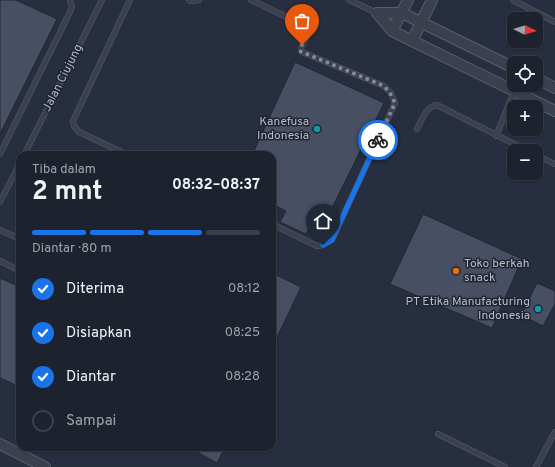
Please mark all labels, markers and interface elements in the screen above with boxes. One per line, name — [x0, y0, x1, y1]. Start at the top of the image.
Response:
pin — [285, 4, 319, 45]
icon: bag — [291, 10, 313, 32]
north arrow — [507, 12, 543, 48]
map controls — [507, 12, 543, 180]
street label: Jalan Ciujung — [39, 42, 87, 114]
button: locate — [507, 56, 543, 92]
button: + — [507, 100, 543, 136]
place label: Kanefusa Indonesia — [257, 114, 309, 144]
courier — [358, 120, 398, 160]
marker: Kanefusa Indonesia — [312, 124, 322, 134]
icon: bike — [367, 129, 389, 151]
button: − — [507, 144, 543, 180]
text: Tiba dalam — [32, 162, 96, 178]
text: 2 mnt — [32, 176, 103, 209]
text: 08:32–08:37 — [172, 176, 260, 195]
pin — [306, 204, 340, 245]
icon: home — [312, 210, 334, 232]
text: Diantar · 80 m — [32, 241, 111, 257]
place label: Toko berkah snack — [464, 256, 529, 286]
marker: Toko berkah snack — [451, 266, 461, 276]
icon: check — [32, 278, 54, 300]
text: Diterima — [66, 280, 124, 299]
text: 08:12 — [228, 281, 260, 297]
place label: PT Etika Manufacturing Indonesia — [406, 294, 530, 324]
marker: PT Etika Manufacturing Indonesia — [533, 304, 543, 314]
icon: check — [32, 322, 54, 344]
text: Disiapkan — [66, 324, 132, 343]
text: 08:25 — [225, 325, 260, 341]
icon: check — [32, 366, 54, 388]
text: Diantar — [66, 368, 116, 387]
text: 08:28 — [225, 369, 260, 385]
text: Sampai — [66, 412, 116, 431]

